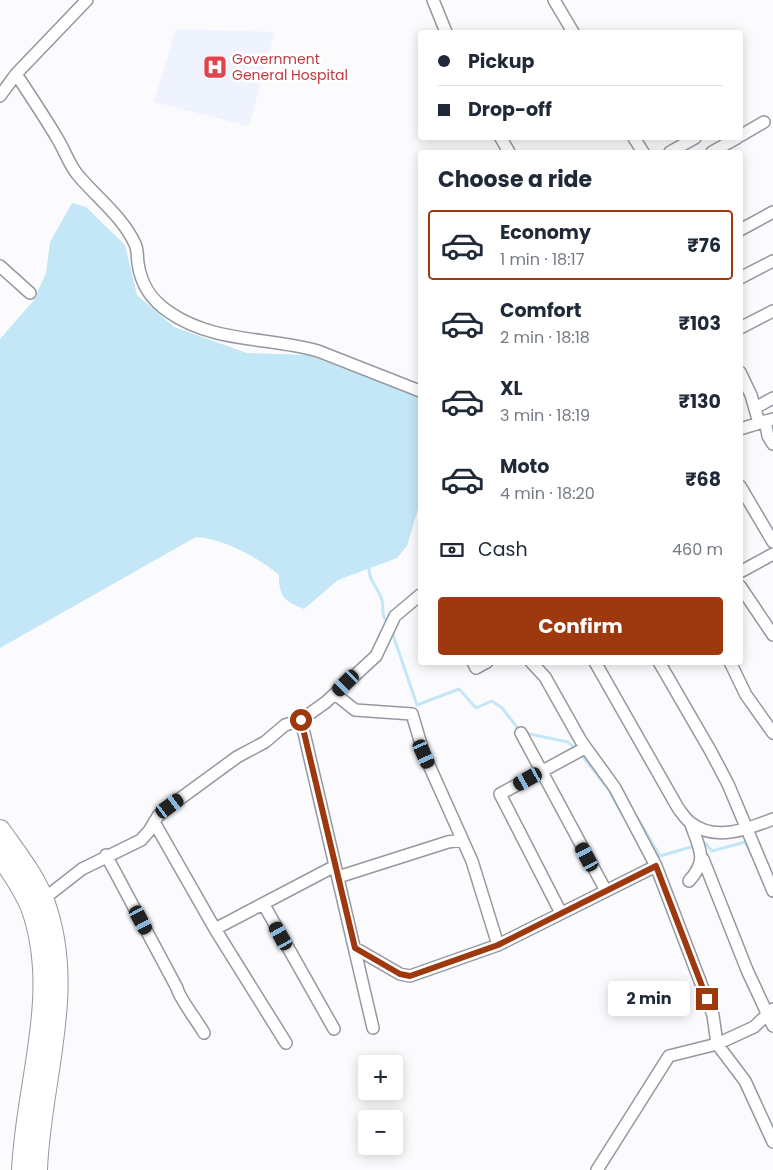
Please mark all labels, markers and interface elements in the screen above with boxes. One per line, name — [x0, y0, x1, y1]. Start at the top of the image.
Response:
text: Pickup — [468, 48, 534, 75]
place label: Government General Hospital — [232, 49, 348, 85]
hospital icon: Government General Hospital — [202, 54, 228, 80]
text: Drop-off — [468, 96, 552, 123]
text: Choose a ride — [438, 164, 592, 195]
text: Economy — [500, 219, 591, 246]
icon: car — [440, 223, 485, 268]
text: ₹76 — [687, 232, 721, 259]
text: 1 min · 18:17 — [500, 248, 584, 271]
text: Comfort — [500, 297, 582, 324]
icon: car — [440, 301, 485, 346]
text: ₹103 — [679, 310, 721, 337]
text: 2 min · 18:18 — [500, 326, 590, 349]
text: XL — [500, 375, 523, 402]
icon: car — [440, 379, 485, 424]
text: ₹130 — [679, 388, 721, 415]
text: 3 min · 18:19 — [500, 404, 590, 427]
text: Moto — [500, 453, 549, 480]
icon: car — [440, 457, 485, 502]
text: ₹68 — [685, 466, 721, 493]
text: 4 min · 18:20 — [500, 482, 595, 505]
icon: cash — [438, 536, 466, 564]
text: Cash — [478, 536, 528, 563]
text: 460 m — [672, 538, 723, 561]
button: Confirm — [438, 597, 723, 655]
car — [330, 667, 361, 699]
route start — [290, 709, 312, 731]
car — [411, 737, 436, 771]
car — [511, 765, 544, 793]
car — [153, 791, 186, 821]
car — [573, 840, 600, 874]
car — [127, 903, 154, 937]
car — [267, 919, 294, 953]
callout: 2 min — [607, 982, 690, 1016]
text: 2 min — [627, 987, 671, 1010]
route end — [696, 988, 718, 1010]
map controls — [358, 1055, 403, 1155]
button: + — [358, 1055, 403, 1100]
button: − — [358, 1110, 403, 1155]

